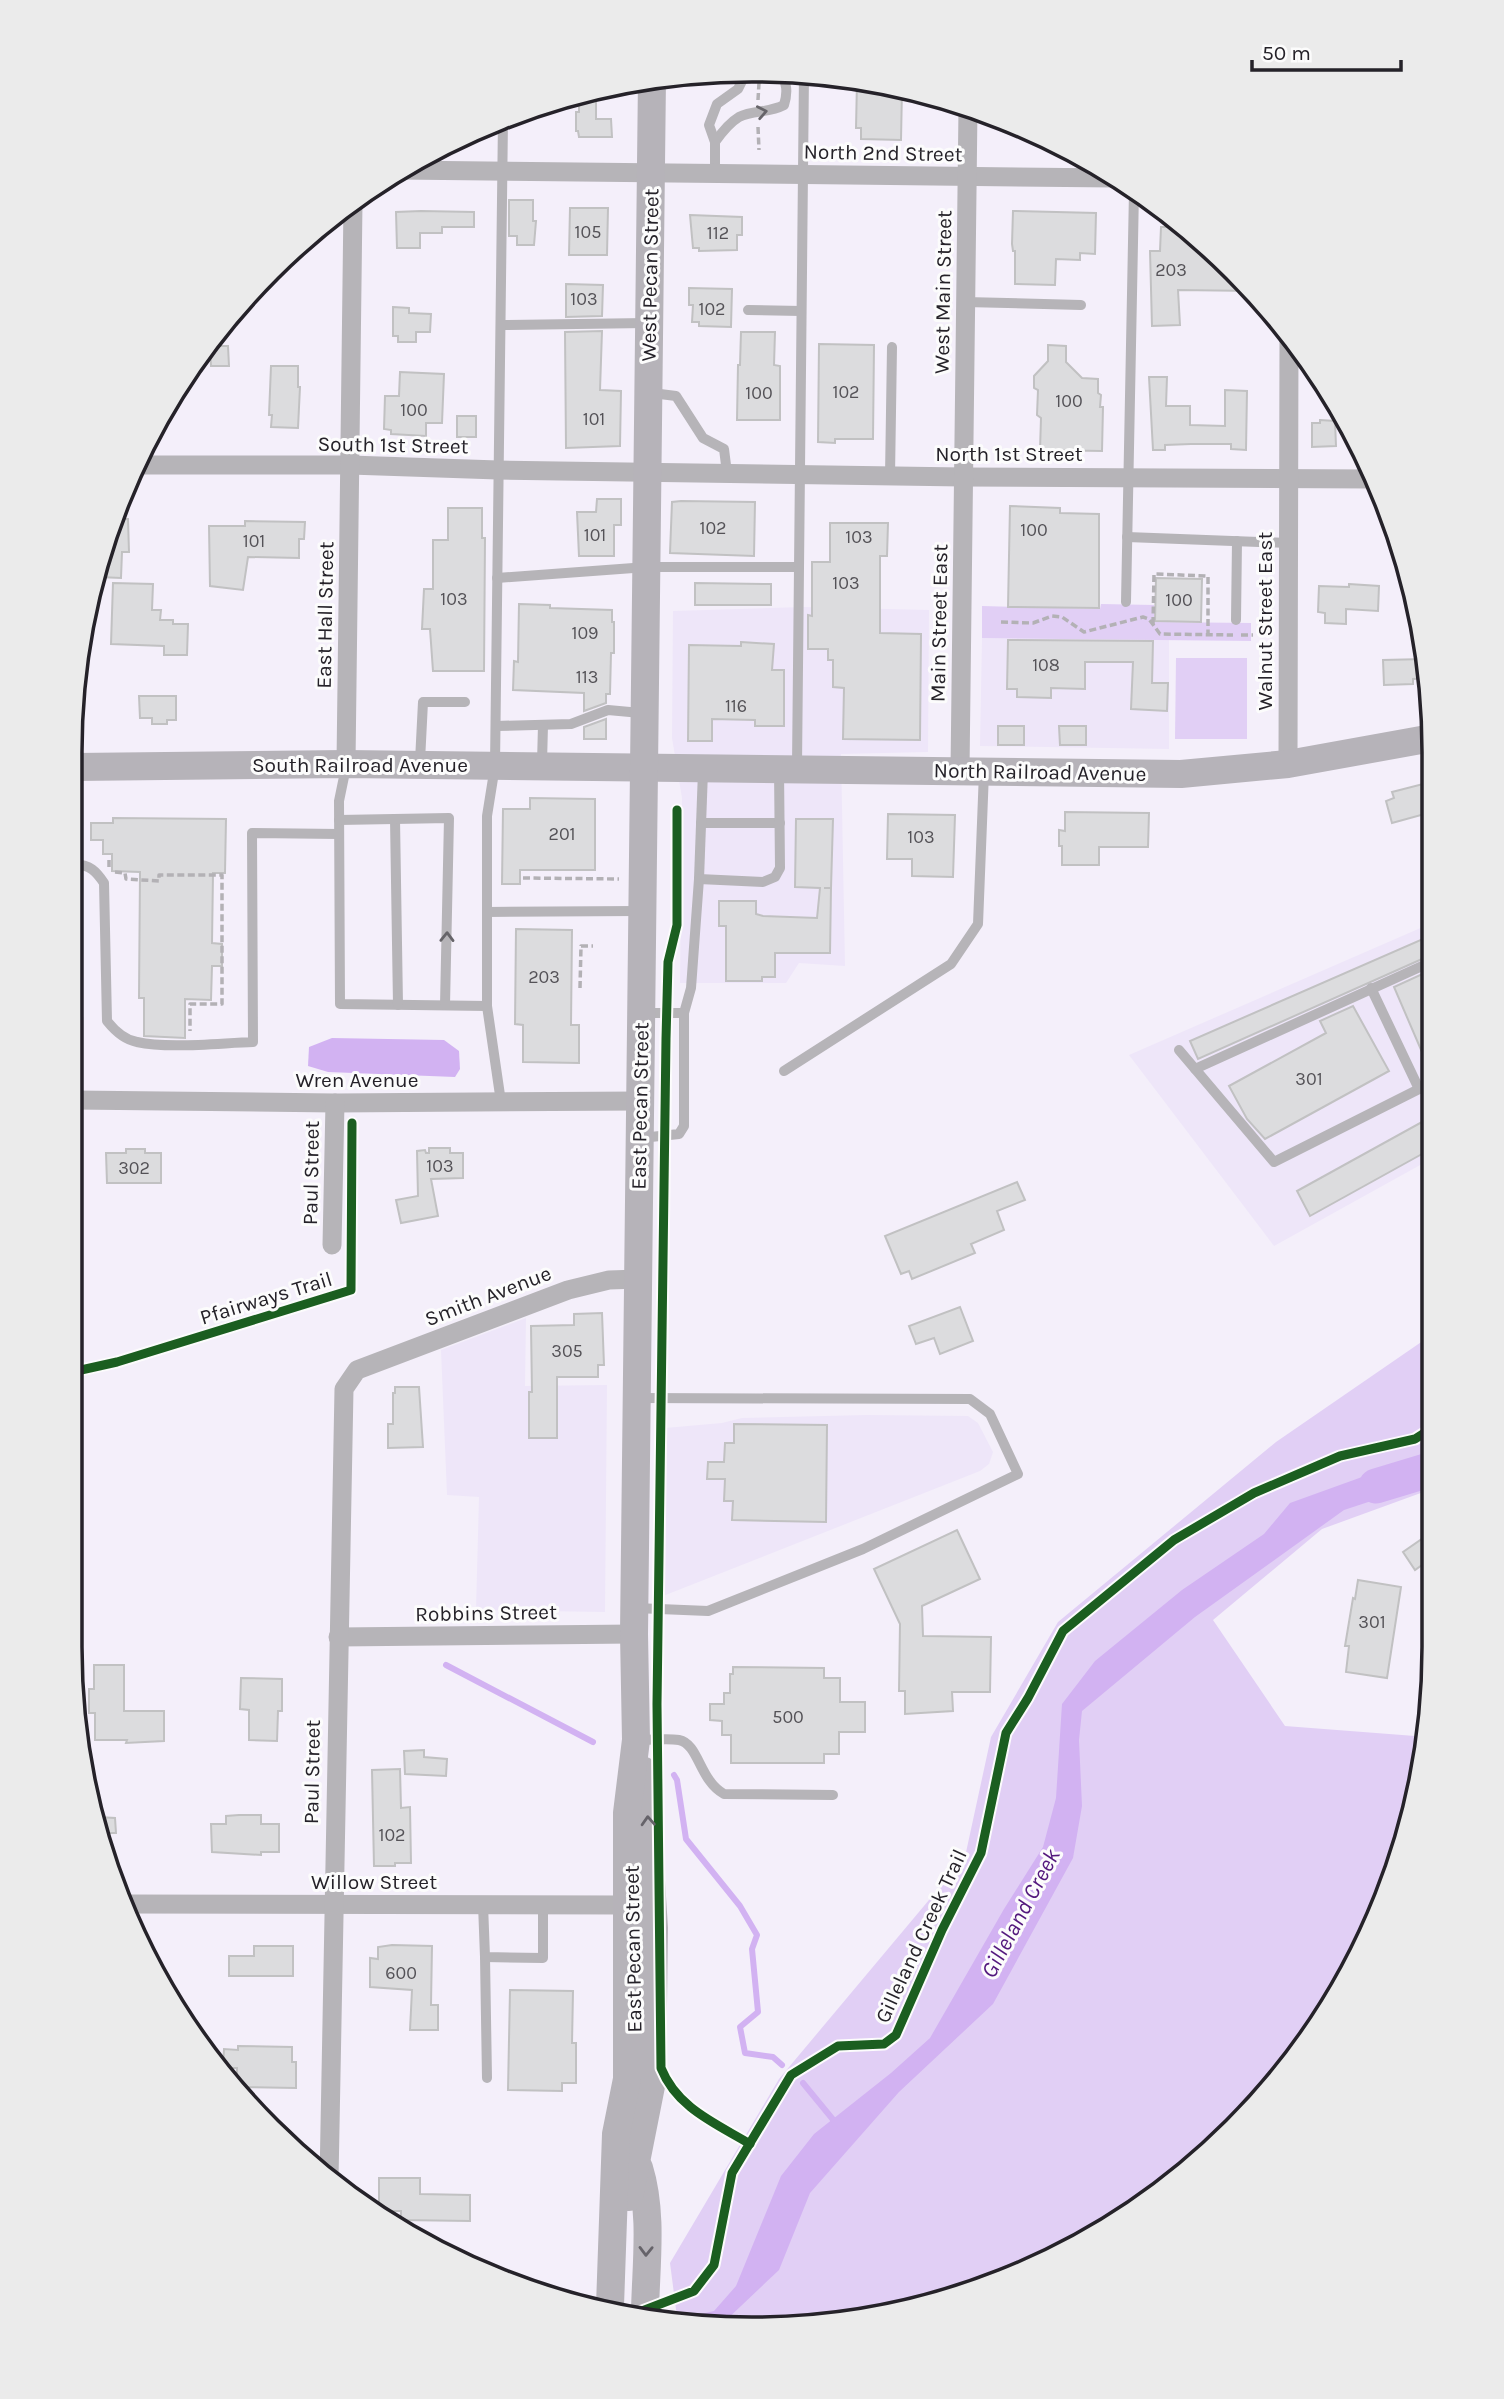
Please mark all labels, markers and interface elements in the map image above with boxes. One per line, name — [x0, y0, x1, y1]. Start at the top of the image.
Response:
scale bar — [1252, 28, 1401, 72]
text: 50 m — [1262, 41, 1311, 65]
one-way arrow — [756, 106, 768, 121]
street label: North 2nd Street — [803, 140, 963, 166]
street label: West Pecan Street — [636, 188, 664, 362]
street label: West Main Street — [930, 210, 956, 374]
house number: 105 — [575, 221, 601, 243]
house number: 112 — [707, 222, 729, 244]
house number: 203 — [1155, 259, 1187, 281]
house number: 103 — [570, 288, 598, 310]
house number: 102 — [698, 298, 726, 320]
house number: 102 — [832, 381, 860, 403]
house number: 100 — [745, 382, 773, 404]
house number: 100 — [1055, 390, 1083, 412]
house number: 100 — [400, 399, 428, 421]
house number: 101 — [583, 408, 605, 430]
street label: South 1st Street — [317, 432, 469, 458]
street label: North 1st Street — [935, 442, 1083, 466]
house number: 102 — [699, 517, 727, 539]
house number: 100 — [1020, 519, 1048, 541]
house number: 101 — [584, 524, 606, 546]
house number: 103 — [845, 526, 873, 548]
house number: 101 — [243, 530, 265, 552]
street label: Walnut Street East — [1253, 532, 1277, 710]
street label: East Hall Street — [312, 541, 338, 689]
street label: Main Street East — [926, 544, 952, 702]
house number: 103 — [832, 572, 860, 594]
house number: 103 — [440, 588, 468, 610]
house number: 100 — [1165, 589, 1193, 611]
house number: 109 — [571, 622, 599, 644]
house number: 108 — [1032, 654, 1060, 676]
house number: 113 — [576, 666, 598, 688]
house number: 116 — [725, 695, 747, 717]
street label: South Railroad Avenue — [252, 753, 468, 777]
street label: North Railroad Avenue — [933, 758, 1147, 786]
house number: 201 — [548, 823, 576, 845]
house number: 103 — [907, 826, 935, 848]
one-way arrow — [439, 931, 454, 942]
house number: 203 — [528, 966, 560, 988]
street label: East Pecan Street — [627, 1022, 653, 1190]
street label: Wren Avenue — [295, 1068, 419, 1092]
house number: 301 — [1295, 1068, 1323, 1090]
street label: Paul Street — [298, 1120, 324, 1225]
house number: 103 — [426, 1155, 454, 1177]
house number: 302 — [118, 1157, 150, 1179]
street label: Smith Avenue — [421, 1261, 555, 1331]
street label: Pfairways Trail — [197, 1266, 335, 1330]
house number: 305 — [551, 1340, 583, 1362]
street label: Robbins Street — [415, 1600, 557, 1626]
house number: 301 — [1358, 1611, 1386, 1633]
house number: 500 — [772, 1706, 804, 1728]
street label: Paul Street — [299, 1719, 325, 1824]
one-way arrow — [640, 1815, 655, 1826]
house number: 102 — [378, 1824, 406, 1846]
water label: Gilleland Creek — [975, 1844, 1066, 1982]
street label: Gilleland Creek Trail — [870, 1845, 972, 2027]
street label: East Pecan Street — [620, 1865, 646, 2033]
street label: Willow Street — [311, 1870, 437, 1894]
house number: 600 — [385, 1962, 417, 1984]
one-way arrow — [638, 2246, 654, 2257]

